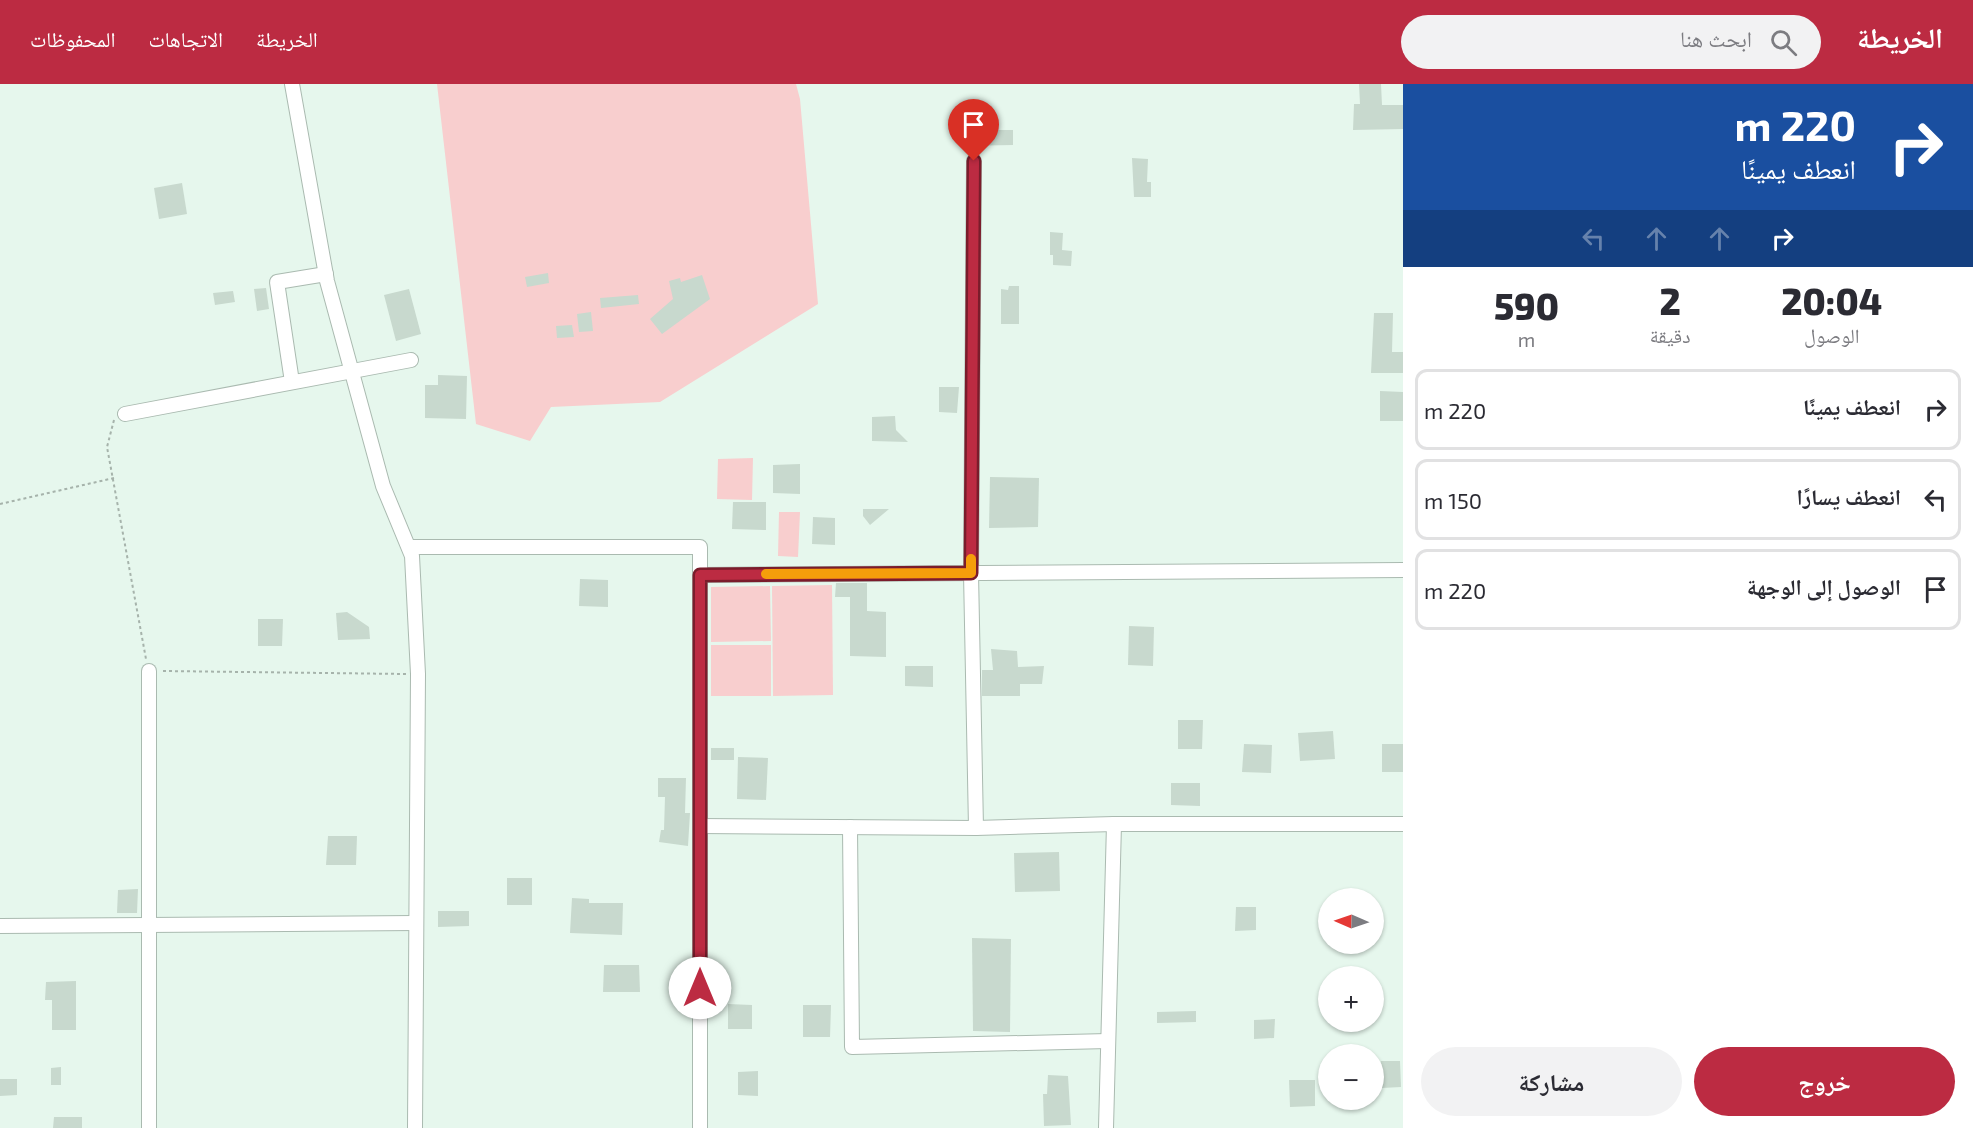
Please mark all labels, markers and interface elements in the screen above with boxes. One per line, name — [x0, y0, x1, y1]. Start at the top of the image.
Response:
search box — [1401, 15, 1821, 69]
text: الخريطة — [1857, 20, 1943, 54]
text: ابحث هنا — [1680, 25, 1752, 51]
text: المحفوظات — [30, 26, 115, 51]
text: الاتجاهات — [148, 26, 223, 51]
text: الخريطة — [256, 26, 318, 51]
icon: search — [1767, 26, 1800, 59]
pin — [948, 99, 999, 161]
text: 220 m — [1735, 99, 1856, 149]
icon: arrive — [957, 108, 990, 141]
icon: right — [1877, 108, 1955, 186]
text: انعطف يمينًا — [1741, 152, 1856, 184]
icon: left — [1577, 222, 1610, 255]
icon: ahead — [1640, 222, 1673, 255]
icon: ahead — [1703, 222, 1736, 255]
icon: right — [1766, 222, 1799, 255]
text: 2 — [1659, 279, 1681, 322]
text: 20:04 — [1781, 279, 1882, 322]
text: 590 — [1494, 284, 1559, 327]
text: دقيقة — [1650, 323, 1690, 347]
text: الوصول — [1804, 323, 1859, 347]
text: m — [1518, 327, 1535, 351]
text: انعطف يمينًا — [1803, 393, 1901, 419]
icon: right — [1919, 393, 1952, 426]
text: 220 m — [1424, 397, 1486, 423]
text: انعطف يسارًا — [1796, 483, 1901, 509]
icon: left — [1919, 483, 1952, 516]
text: 150 m — [1424, 487, 1482, 513]
text: الوصول إلى الوجهة — [1747, 573, 1901, 599]
icon: arrive — [1919, 573, 1952, 606]
text: 220 m — [1424, 577, 1486, 603]
north arrow — [1318, 888, 1384, 954]
map controls — [1318, 888, 1384, 1110]
position arrow — [668, 956, 732, 1020]
button: + — [1318, 966, 1384, 1032]
button: − — [1318, 1044, 1384, 1110]
button: مشاركة — [1421, 1047, 1682, 1116]
button: خروج — [1694, 1047, 1955, 1116]

